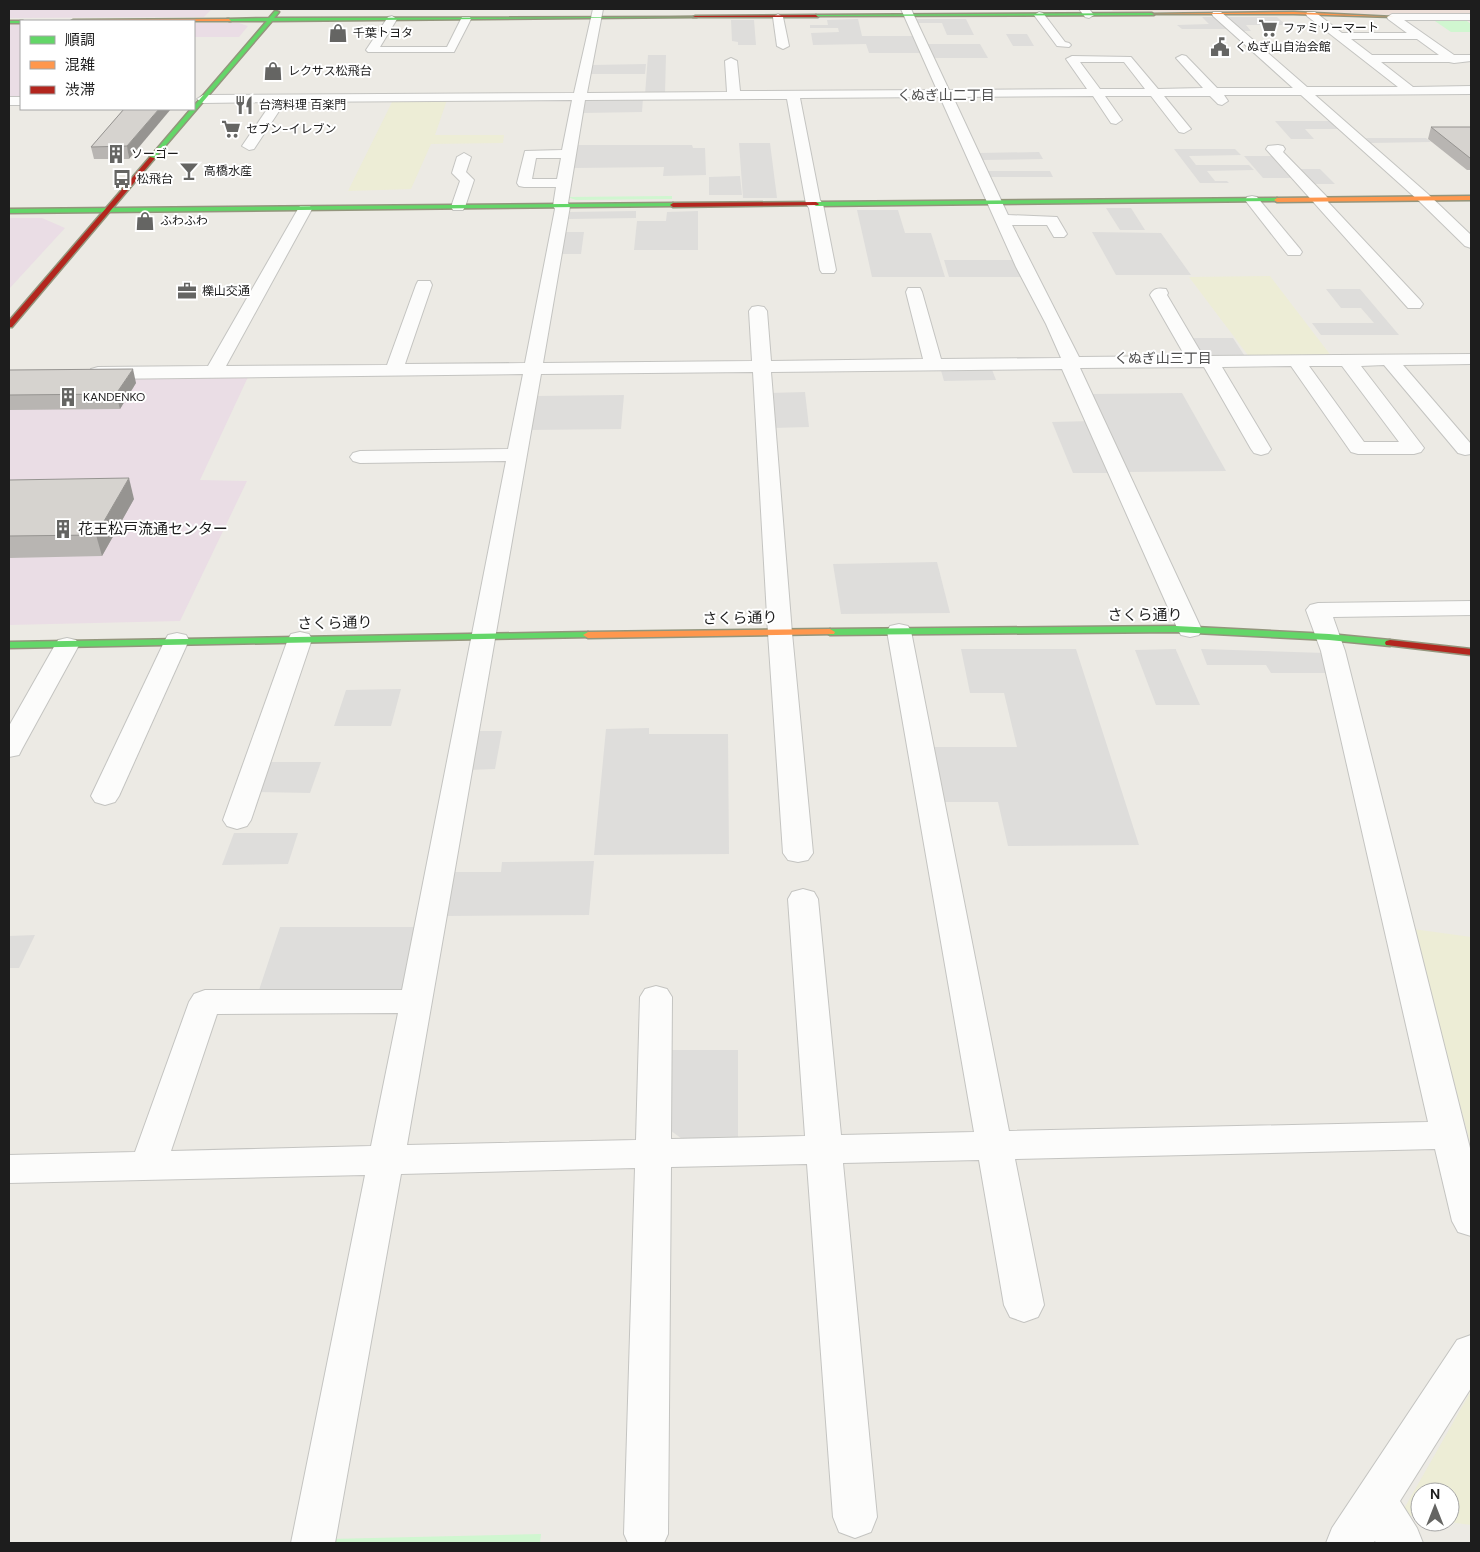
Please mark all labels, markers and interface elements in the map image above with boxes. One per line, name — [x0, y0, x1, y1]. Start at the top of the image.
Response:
supermarket icon: ファミリーマート — [1257, 17, 1279, 39]
legend — [20, 20, 195, 110]
place label: ファミリーマート — [1283, 20, 1379, 36]
shop icon: 千葉トヨタ — [327, 22, 349, 44]
place label: 千葉トヨタ — [353, 25, 413, 41]
text: 順調 — [65, 30, 95, 50]
public building icon: くぬぎ山自治会館 — [1209, 36, 1231, 58]
place label: くぬぎ山自治会館 — [1235, 39, 1331, 55]
text: 混雑 — [65, 55, 95, 75]
shop icon: レクサス松飛台 — [262, 60, 284, 82]
place label: レクサス松飛台 — [288, 63, 372, 79]
text: 渋滞 — [65, 80, 95, 100]
district label: くぬぎ山二丁目 — [897, 86, 995, 104]
restaurant icon: 台湾料理 百楽門 — [233, 94, 255, 116]
place label: 台湾料理 百楽門 — [259, 97, 346, 113]
supermarket icon: セブン-イレブン — [220, 118, 242, 140]
place label: セブン-イレブン — [246, 121, 337, 137]
building icon: ソーゴー — [105, 143, 127, 165]
place label: ソーゴー — [131, 146, 179, 162]
bar icon: 高橋水産 — [178, 160, 200, 182]
place label: 高橋水産 — [204, 163, 252, 179]
bus stop icon: 松飛台 — [111, 168, 133, 190]
place label: 松飛台 — [137, 171, 173, 187]
shop icon: ふわふわ — [134, 210, 156, 232]
place label: ふわふわ — [160, 213, 208, 229]
office icon: 櫟山交通 — [176, 280, 198, 302]
place label: 櫟山交通 — [202, 283, 250, 299]
district label: くぬぎ山三丁目 — [1114, 349, 1212, 367]
building icon: KANDENKO — [57, 386, 79, 408]
place label: KANDENKO — [83, 389, 145, 405]
building icon: 花王松戸流通センター — [52, 518, 74, 540]
place label: 花王松戸流通センター — [78, 519, 228, 539]
street label: さくら通り — [1107, 605, 1183, 625]
street label: さくら通り — [702, 607, 778, 629]
street label: さくら通り — [297, 612, 373, 634]
north arrow — [1410, 1482, 1460, 1532]
text: N — [1430, 1485, 1440, 1503]

